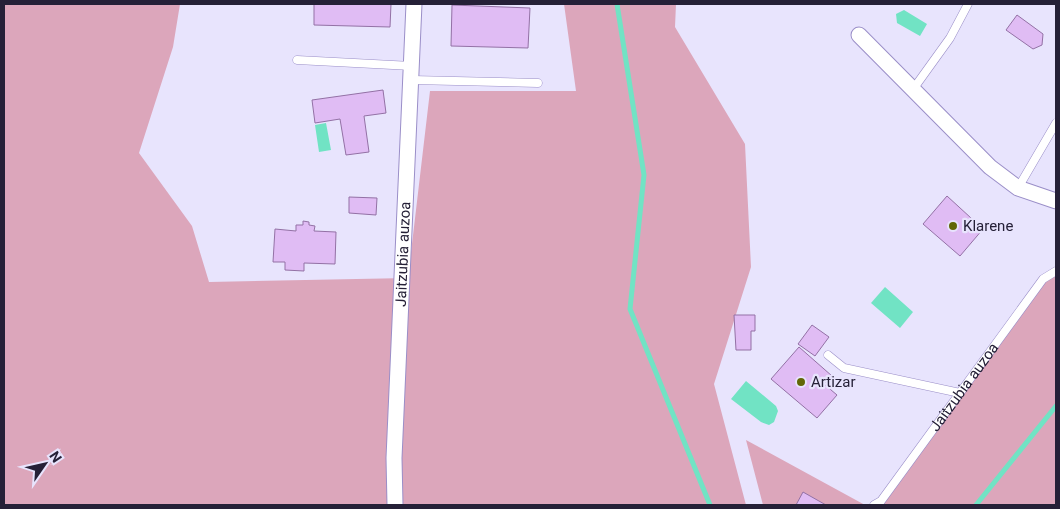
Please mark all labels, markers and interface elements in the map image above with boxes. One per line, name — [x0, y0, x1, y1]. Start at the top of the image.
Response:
street label: Jaitzubia auzoa — [392, 201, 414, 307]
place label: Klarene — [963, 217, 1013, 235]
marker: Klarene — [947, 220, 959, 232]
street label: Jaitzubia auzoa — [926, 339, 1002, 435]
place label: Artizar — [811, 373, 855, 391]
marker: Artizar — [795, 376, 807, 388]
north arrow — [20, 439, 70, 489]
text: N — [46, 448, 65, 465]

